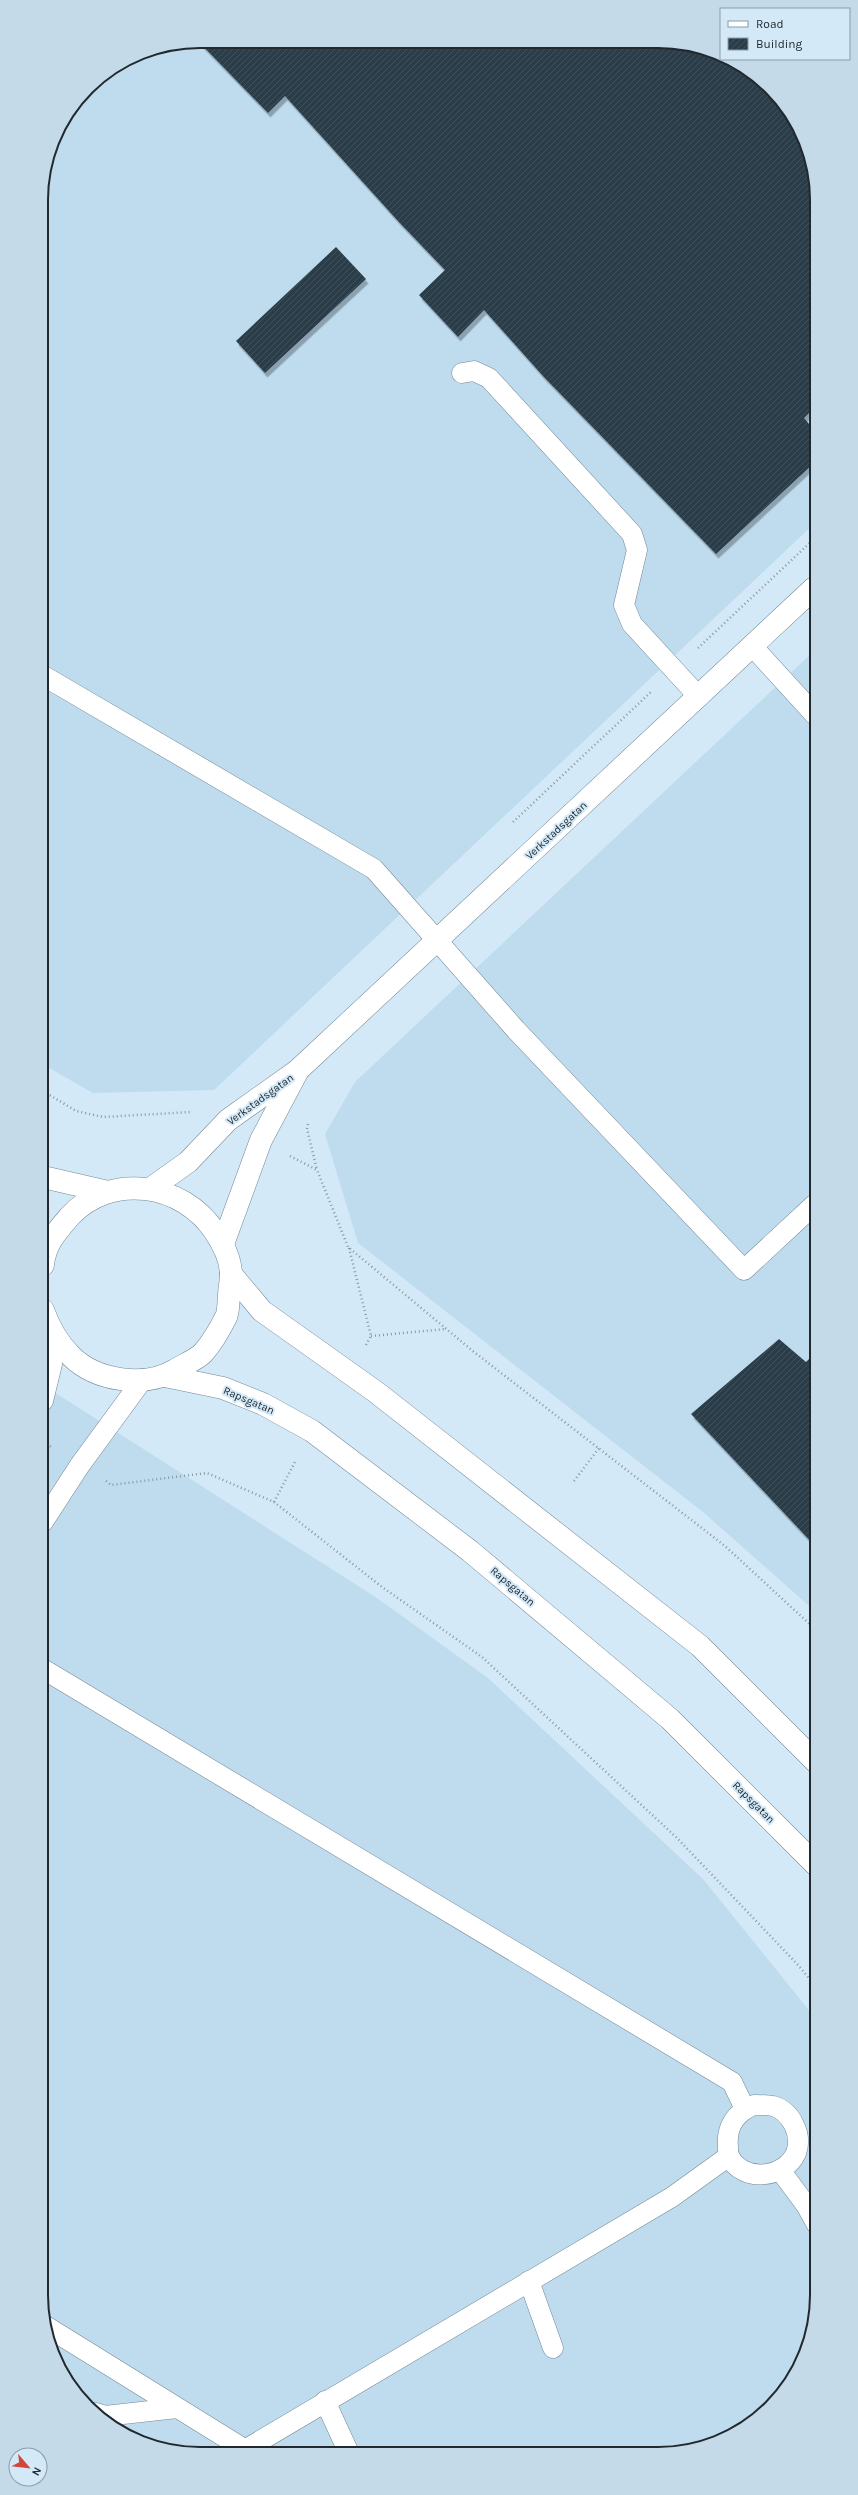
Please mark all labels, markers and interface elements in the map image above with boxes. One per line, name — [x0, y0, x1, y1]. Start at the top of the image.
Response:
legend — [720, 8, 850, 60]
text: Road — [756, 17, 784, 31]
text: Building — [756, 37, 803, 51]
street label: Verkstadsgatan — [523, 799, 590, 862]
street label: Verkstadsgatan — [225, 1071, 296, 1128]
street label: Rapsgatan — [221, 1384, 276, 1417]
street label: Rapsgatan — [488, 1564, 538, 1609]
street label: Rapsgatan — [730, 1779, 777, 1826]
north arrow — [8, 2447, 48, 2487]
text: N — [29, 2465, 44, 2478]

